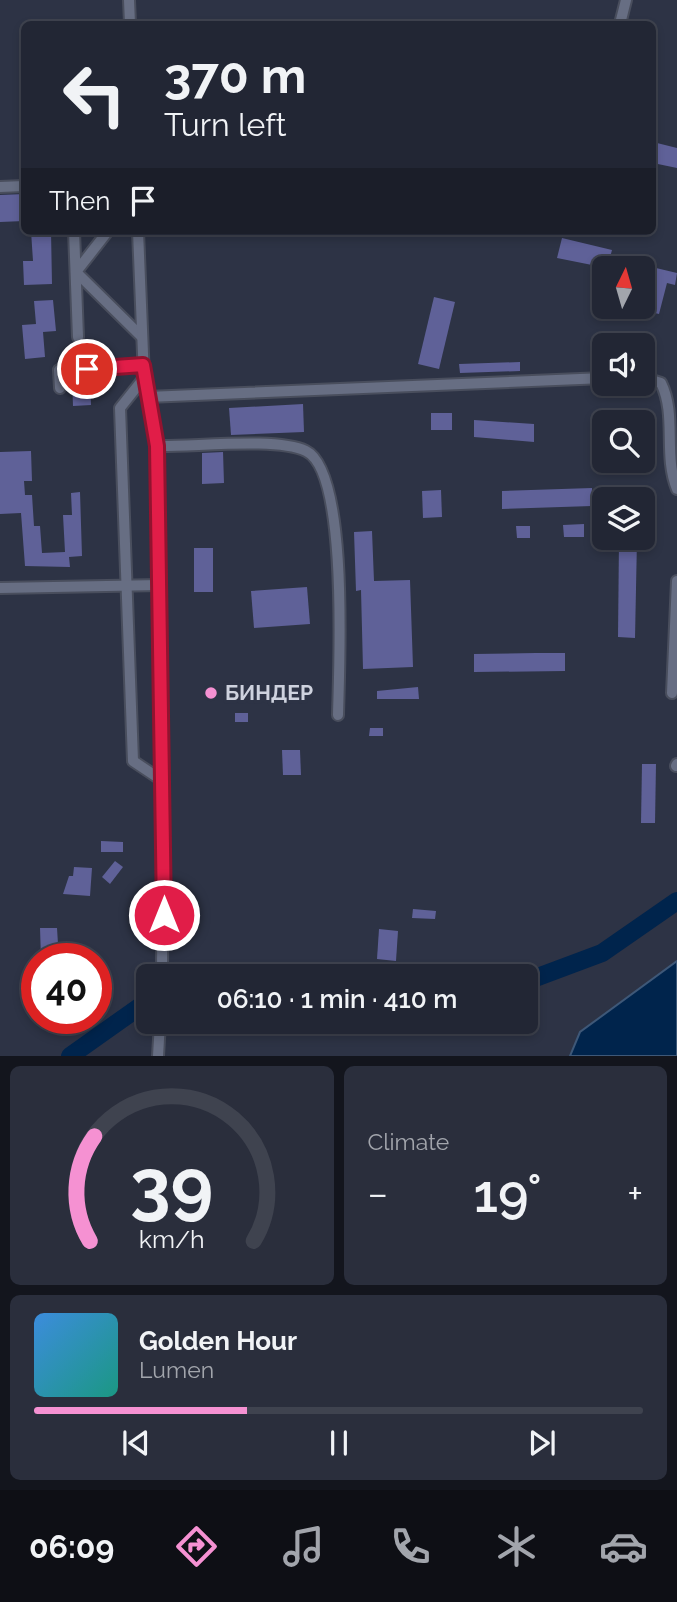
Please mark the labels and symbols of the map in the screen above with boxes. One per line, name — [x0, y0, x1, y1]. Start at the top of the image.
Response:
north arrow — [592, 256, 654, 318]
pin — [57, 339, 117, 399]
place label: БИНДЕР — [225, 680, 313, 705]
marker: БИНДЕР — [203, 685, 219, 701]
position arrow — [127, 878, 201, 952]
speed limit sign: 40 — [21, 943, 112, 1034]

